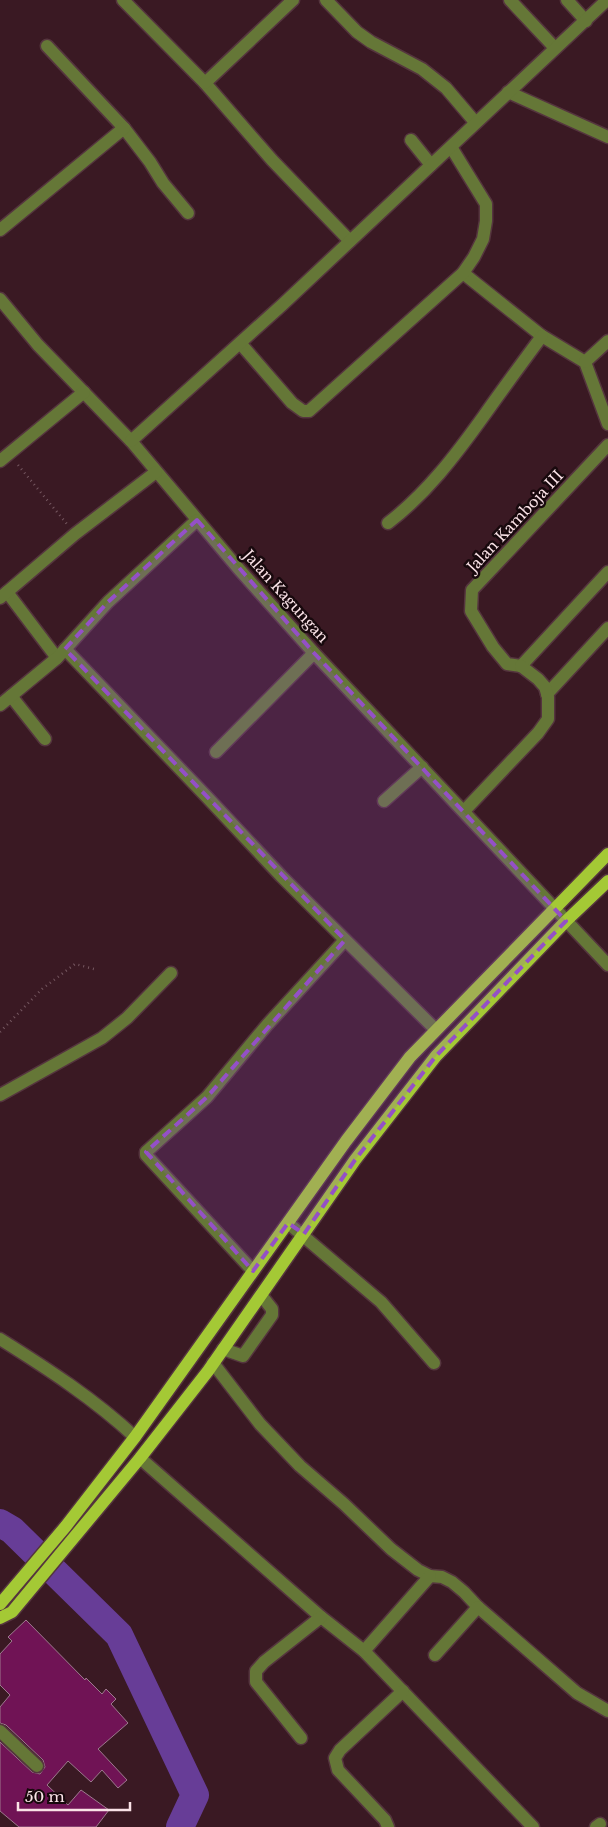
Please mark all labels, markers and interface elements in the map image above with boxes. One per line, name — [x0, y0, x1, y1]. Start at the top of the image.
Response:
street label: Jalan Kamboja III — [461, 466, 567, 578]
street label: Jalan Kagungan — [238, 544, 333, 646]
scale bar — [18, 1780, 130, 1812]
text: 50 m — [25, 1787, 65, 1806]

